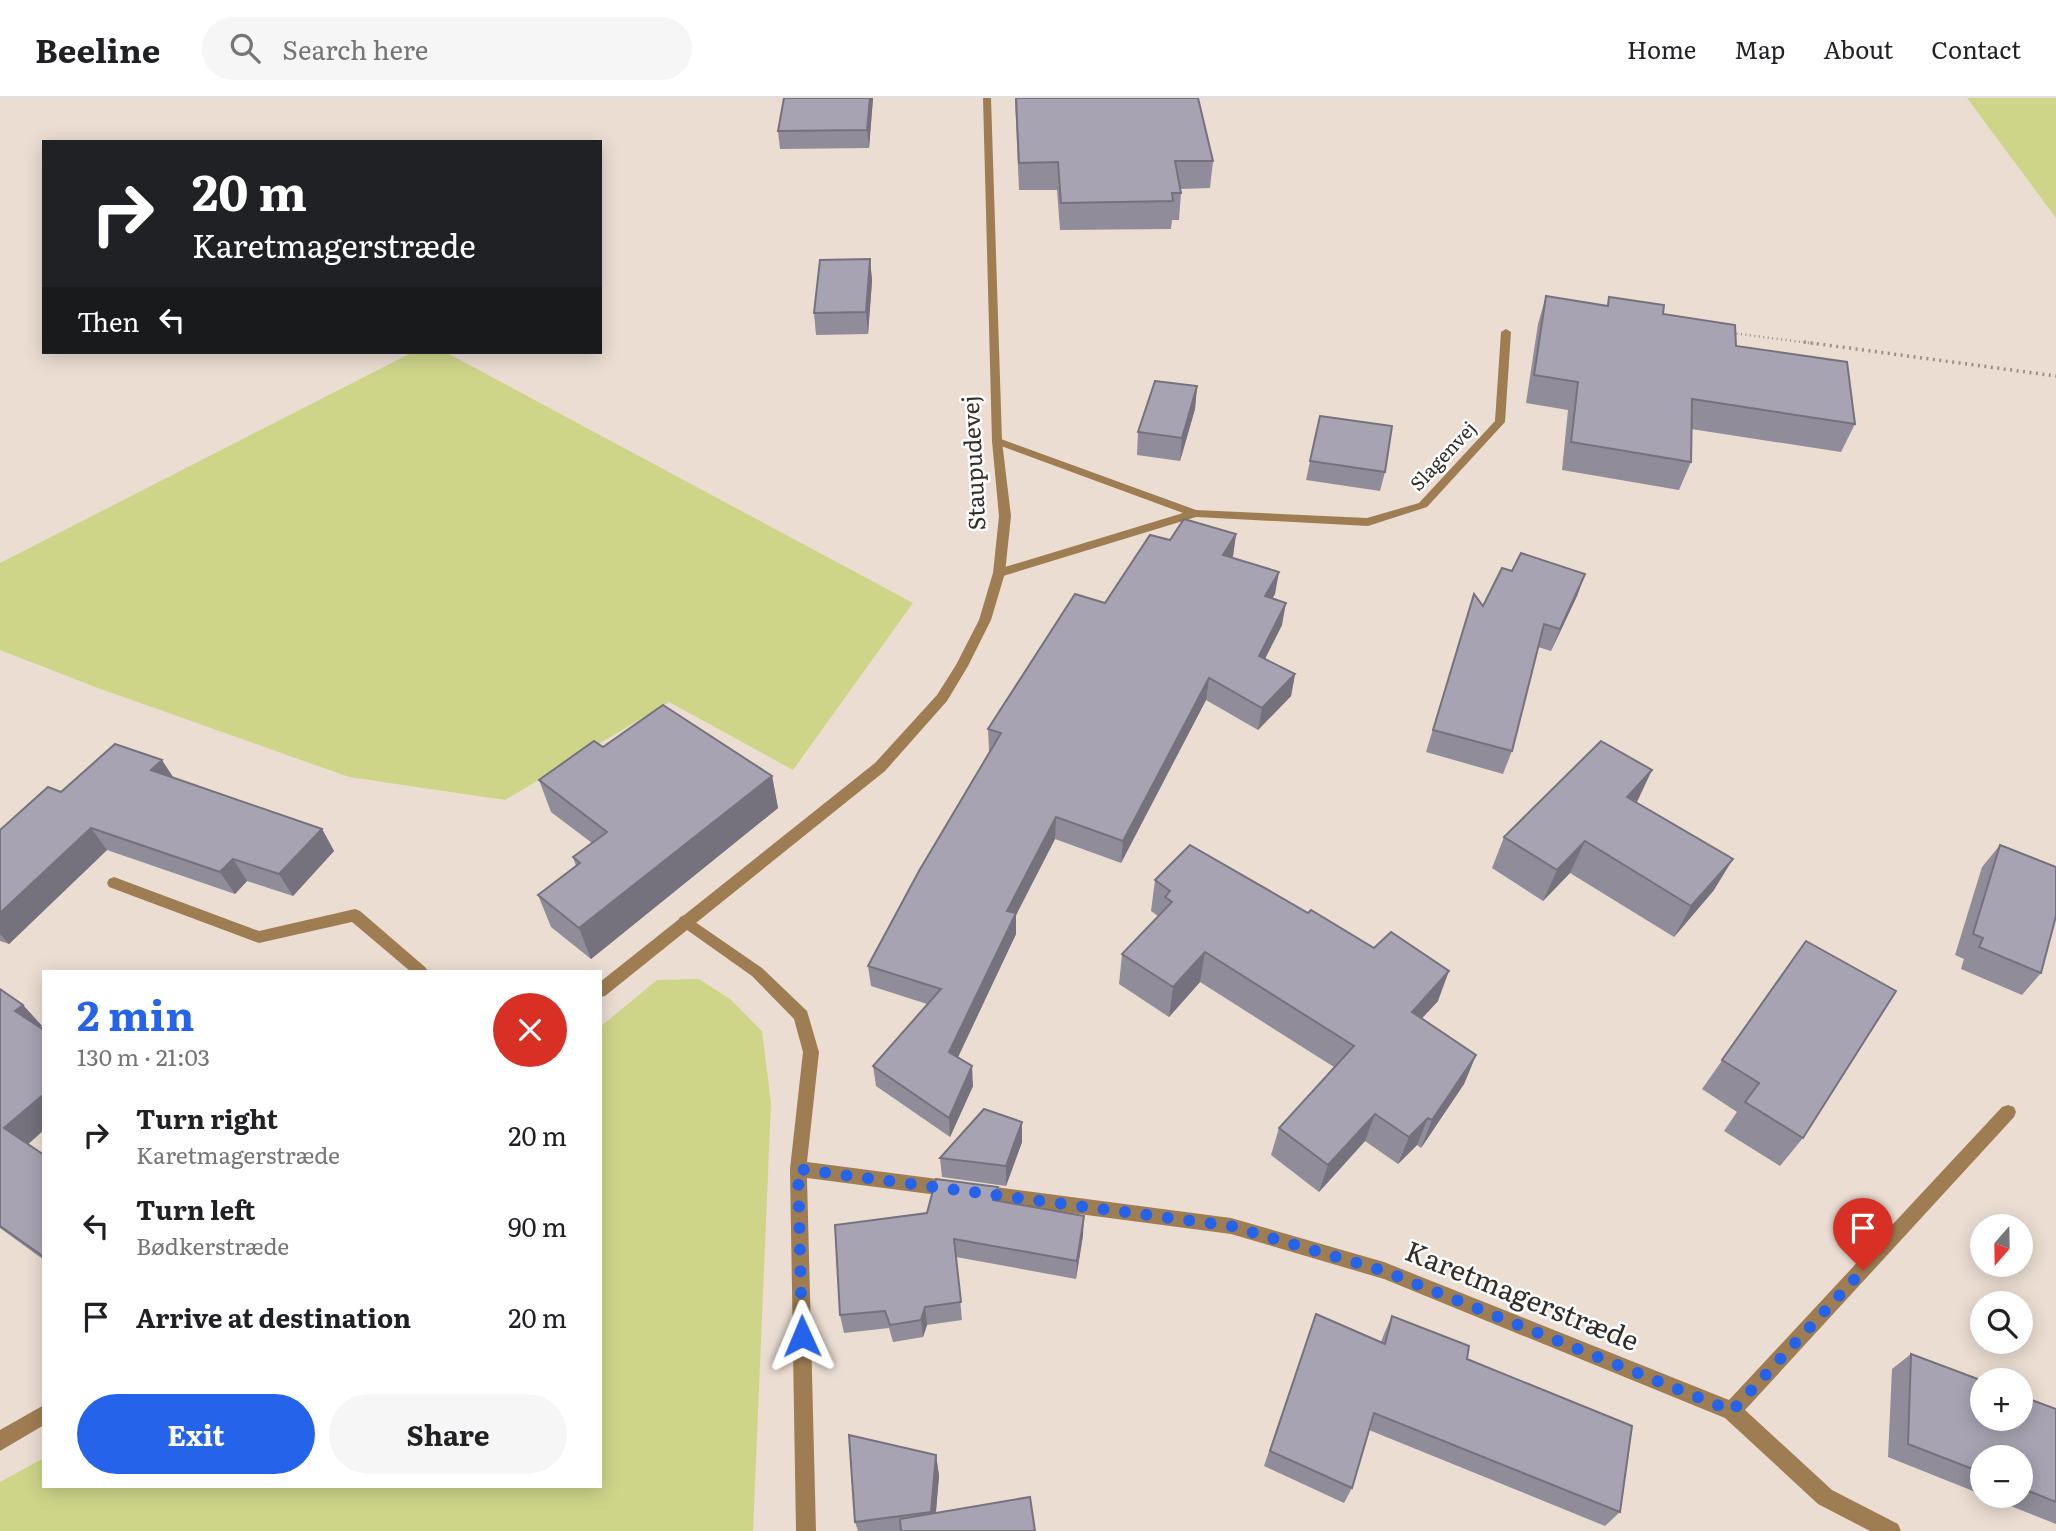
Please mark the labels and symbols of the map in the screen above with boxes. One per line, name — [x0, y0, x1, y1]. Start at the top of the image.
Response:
street label: Staupudevej — [951, 395, 993, 531]
street label: Slagenvej — [1403, 414, 1482, 496]
pin — [1833, 1198, 1893, 1270]
north arrow — [1970, 1214, 2034, 1278]
street label: Karetmagerstræde — [1400, 1228, 1646, 1360]
position arrow — [765, 1299, 839, 1373]

